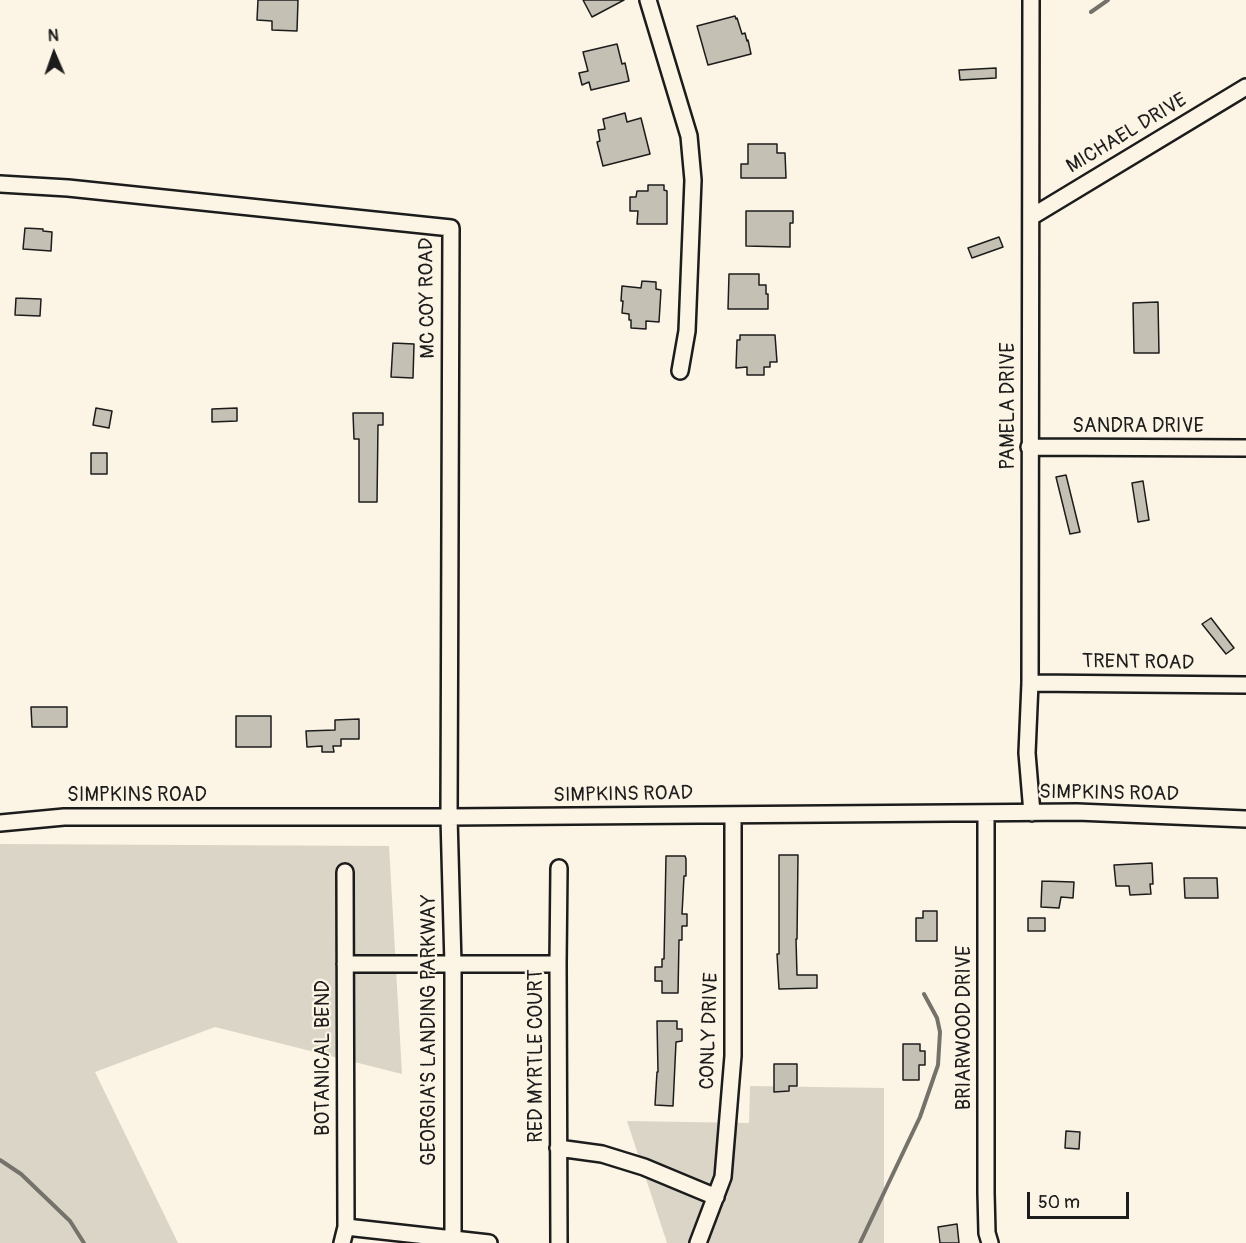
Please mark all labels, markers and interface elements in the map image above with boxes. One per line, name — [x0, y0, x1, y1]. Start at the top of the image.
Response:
north arrow — [24, 24, 84, 84]
text: N — [48, 26, 59, 46]
street label: MICHAEL DRIVE — [1062, 89, 1192, 179]
street label: MC COY ROAD — [415, 237, 441, 359]
street label: PAMELA DRIVE — [997, 342, 1021, 470]
street label: SANDRA DRIVE — [1072, 415, 1204, 439]
street label: TRENT ROAD — [1082, 650, 1194, 676]
street label: SIMPKINS ROAD — [1039, 781, 1179, 807]
street label: SIMPKINS ROAD — [553, 782, 693, 808]
street label: SIMPKINS ROAD — [67, 784, 207, 808]
street label: GEORGIA'S LANDING PARKWAY — [418, 894, 442, 1166]
street label: BRIARWOOD DRIVE — [953, 946, 977, 1110]
street label: RED MYRTLE COURT — [525, 969, 549, 1143]
street label: CONLY DRIVE — [696, 972, 724, 1090]
street label: BOTANICAL BEND — [312, 980, 336, 1136]
scale bar — [1030, 1180, 1132, 1218]
text: 50 m — [1038, 1191, 1080, 1214]

